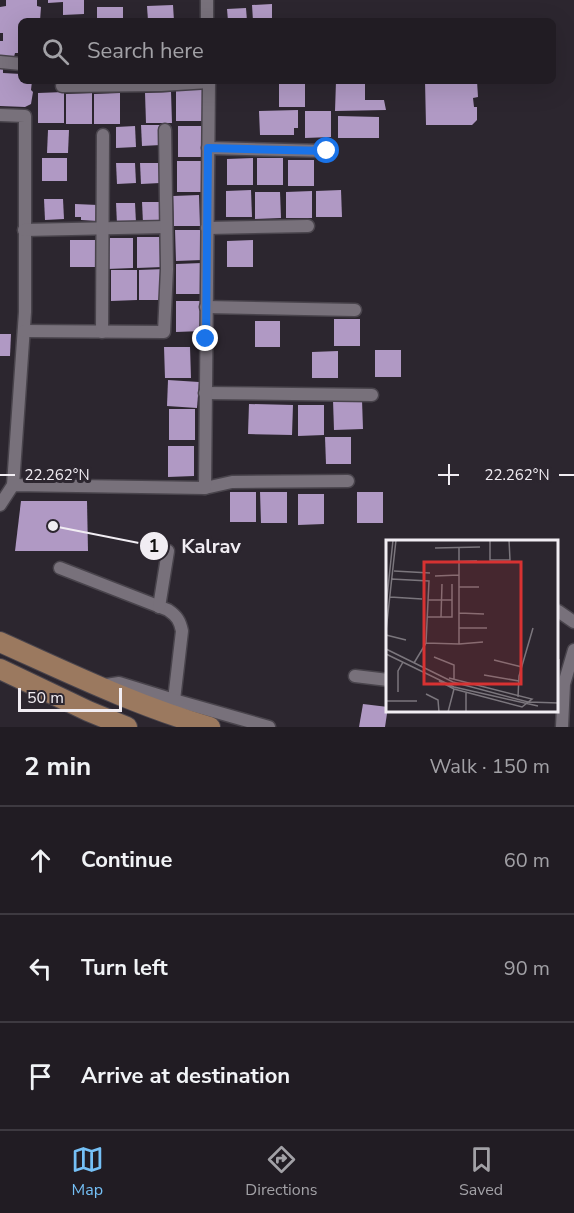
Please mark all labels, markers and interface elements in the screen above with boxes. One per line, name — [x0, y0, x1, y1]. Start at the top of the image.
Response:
search box — [18, 18, 556, 84]
icon: search — [39, 35, 72, 68]
text: Search here — [87, 36, 204, 66]
route start — [313, 137, 339, 163]
route end — [192, 325, 218, 351]
text: 22.262°N — [24, 465, 90, 485]
text: 22.262°N — [484, 465, 550, 485]
callout: Kalrav — [139, 527, 253, 565]
text: Kalrav — [181, 533, 241, 560]
text: 1 — [149, 534, 159, 558]
inset map — [386, 540, 559, 712]
scale bar — [18, 685, 122, 712]
text: 50 m — [27, 687, 64, 709]
text: 2 min — [24, 749, 91, 784]
text: Walk · 150 m — [430, 753, 550, 780]
icon: ahead — [24, 844, 57, 877]
text: Continue — [81, 845, 172, 875]
text: 60 m — [504, 847, 550, 874]
icon: left — [24, 952, 57, 985]
text: Turn left — [81, 953, 168, 983]
text: 90 m — [504, 955, 550, 982]
icon: arrive — [24, 1060, 57, 1093]
text: Arrive at destination — [81, 1061, 290, 1091]
tab: Map — [71, 1143, 104, 1201]
tab: Directions — [245, 1143, 317, 1201]
tab: Saved — [459, 1143, 503, 1201]

